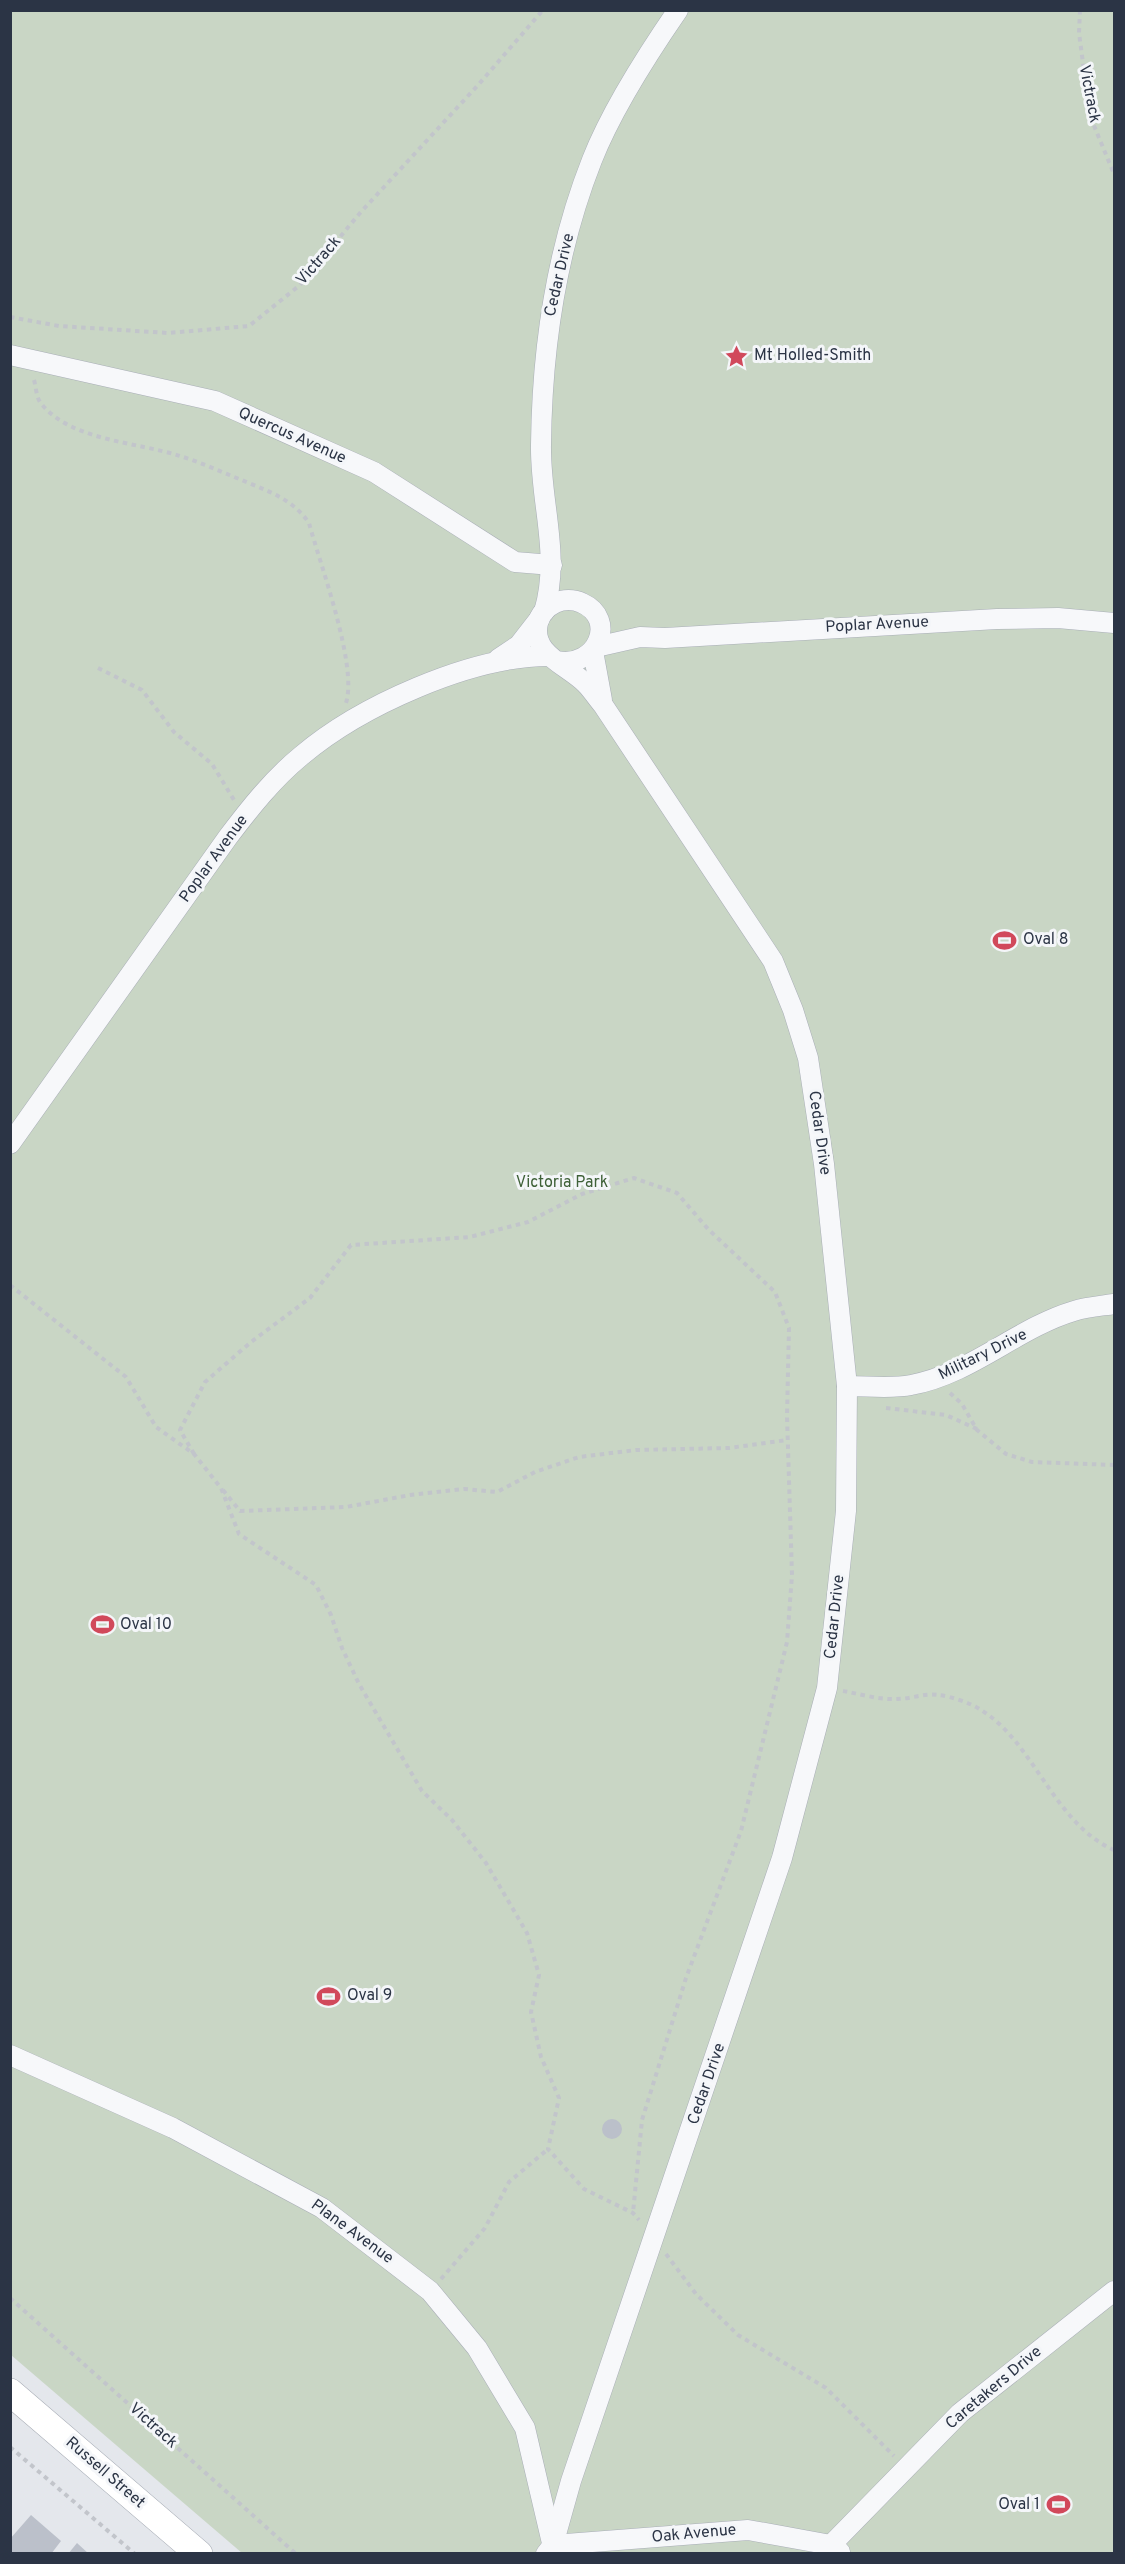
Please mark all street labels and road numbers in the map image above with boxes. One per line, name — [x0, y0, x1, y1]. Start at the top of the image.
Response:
street label: Victrack — [1074, 63, 1104, 125]
street label: Cedar Drive — [541, 231, 579, 319]
street label: Victrack — [292, 232, 346, 290]
street label: Quercus Avenue — [235, 403, 349, 469]
street label: Poplar Avenue — [825, 612, 929, 638]
street label: Poplar Avenue — [175, 811, 253, 907]
street label: Cedar Drive — [803, 1090, 835, 1176]
street label: Military Drive — [935, 1325, 1031, 1385]
street label: Cedar Drive — [821, 1574, 849, 1660]
street label: Cedar Drive — [684, 2041, 730, 2127]
street label: Plane Avenue — [307, 2195, 397, 2269]
street label: Caretakers Drive — [942, 2342, 1046, 2434]
street label: Victrack — [124, 2399, 182, 2453]
street label: Russell Street — [61, 2433, 149, 2513]
street label: Oak Avenue — [651, 2520, 737, 2548]

